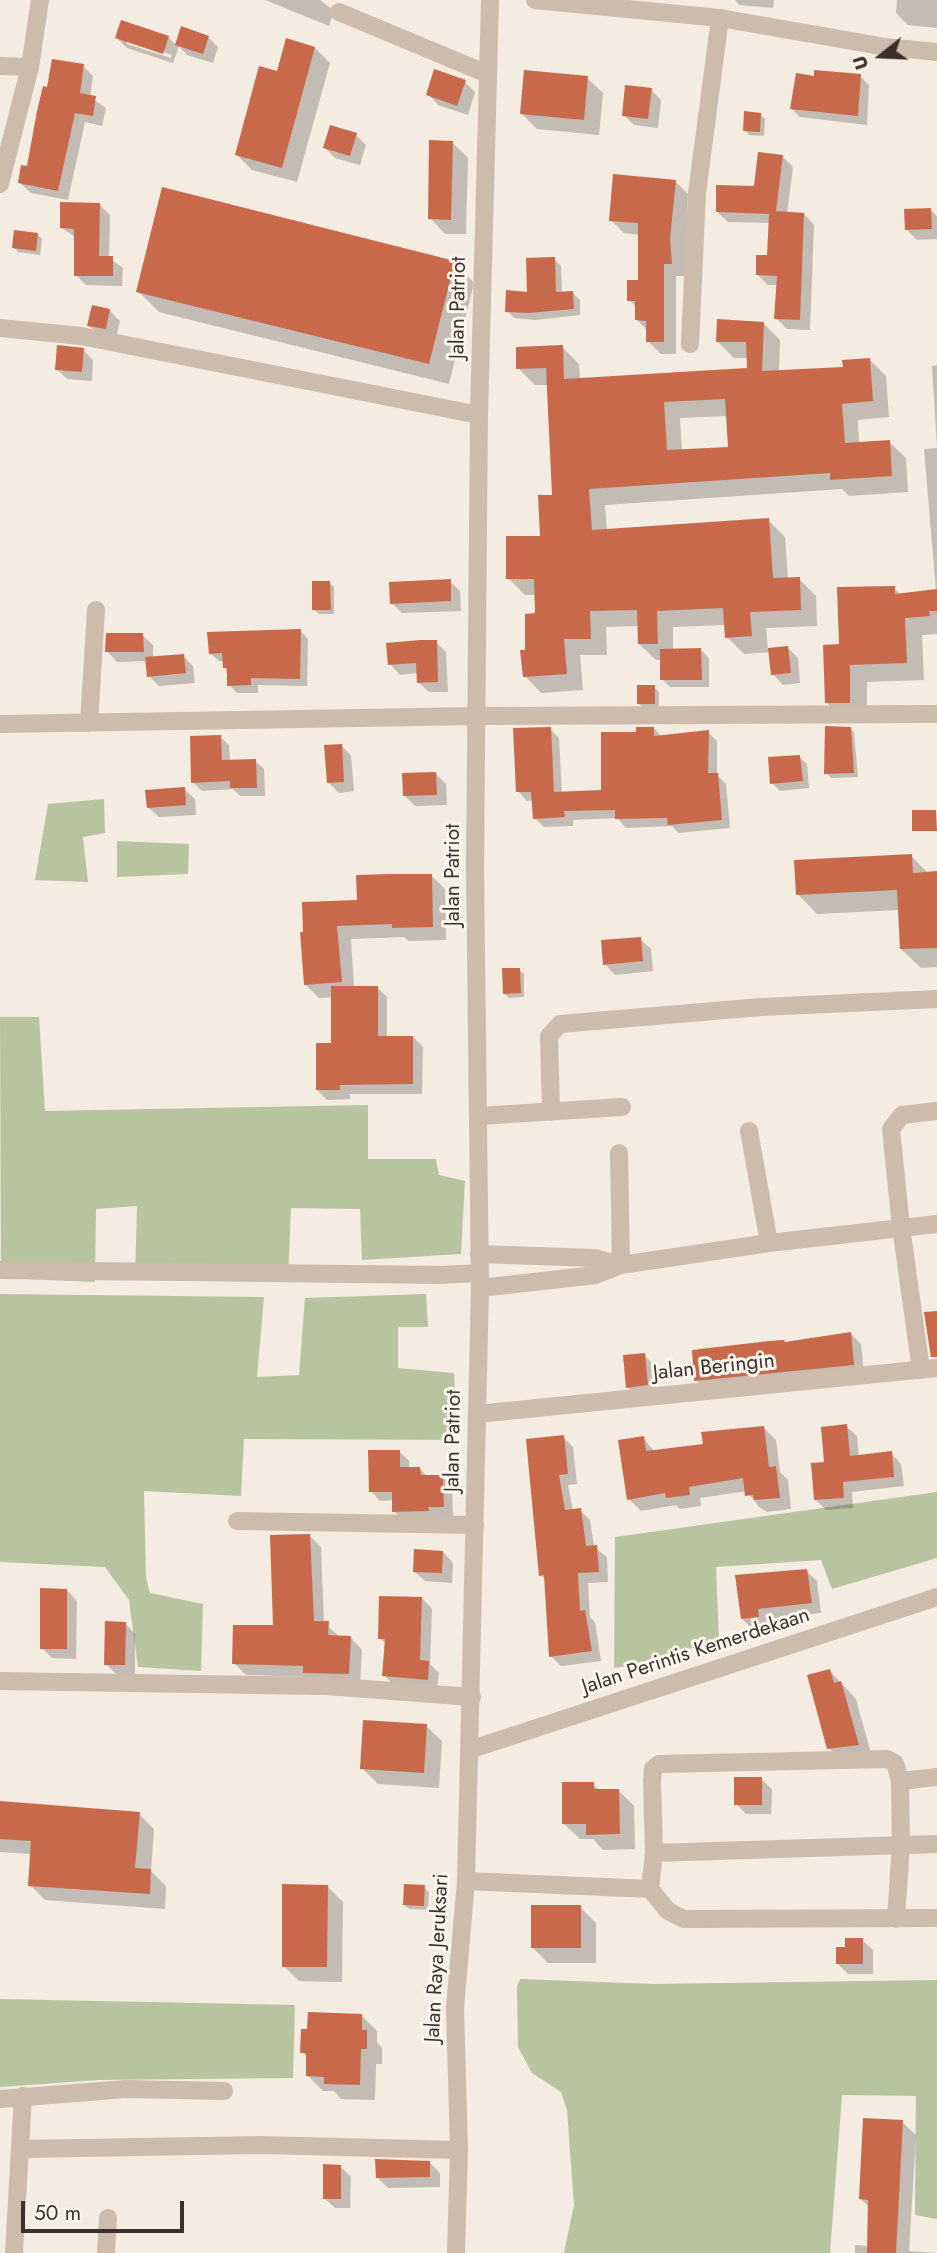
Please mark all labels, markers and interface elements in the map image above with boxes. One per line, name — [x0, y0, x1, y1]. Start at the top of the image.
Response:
north arrow — [846, 21, 916, 91]
text: U — [846, 52, 875, 73]
street label: Jalan Patriot — [446, 256, 472, 360]
street label: Jalan Patriot — [441, 824, 467, 926]
street label: Jalan Beringin — [652, 1349, 776, 1387]
street label: Jalan Patriot — [441, 1389, 467, 1493]
street label: Jalan Perintis Kemerdekaan — [579, 1603, 813, 1701]
street label: Jalan Raya Jeruksari — [421, 1873, 455, 2043]
scale bar — [24, 2186, 187, 2230]
text: 50 m — [34, 2198, 81, 2228]

